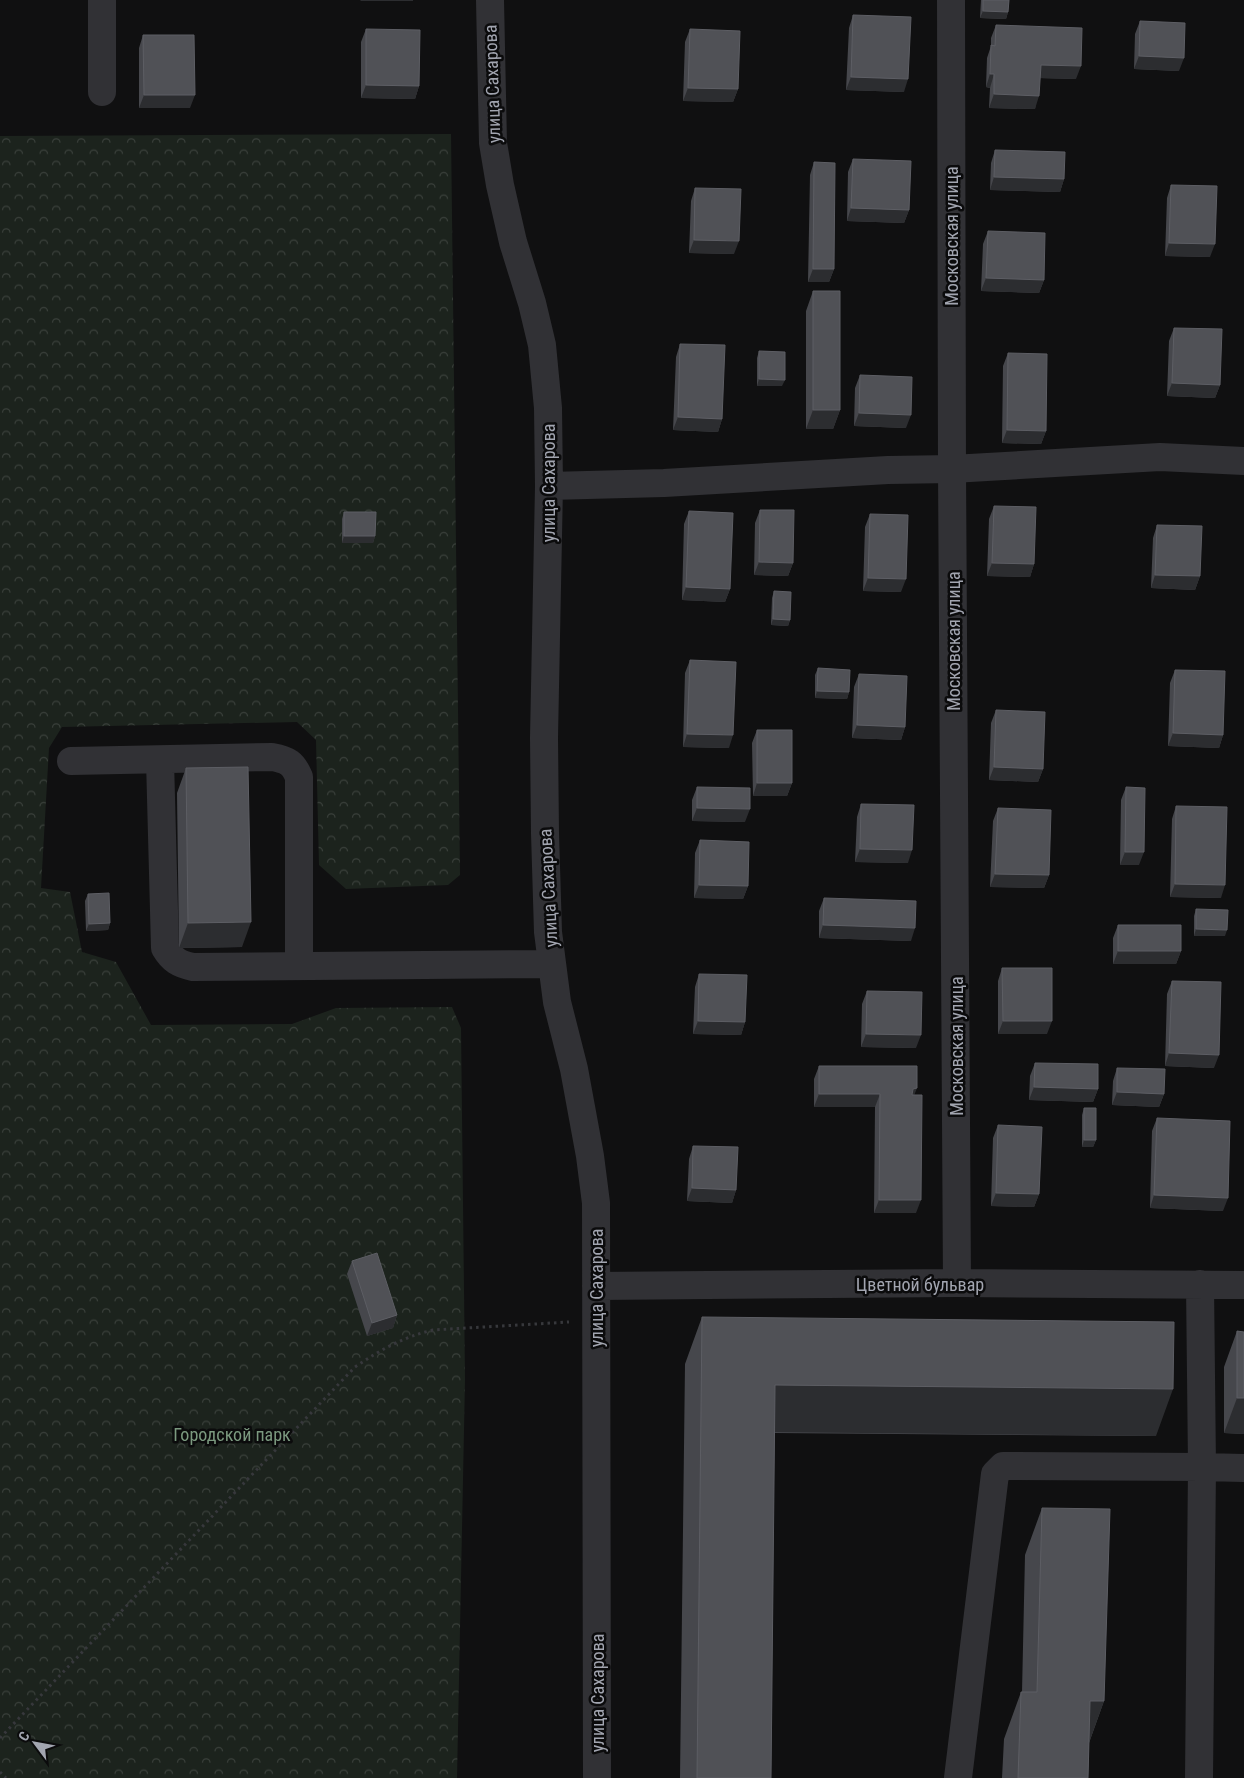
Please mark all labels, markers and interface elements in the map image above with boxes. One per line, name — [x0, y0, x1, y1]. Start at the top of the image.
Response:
street label: улица Сахарова — [479, 24, 505, 144]
street label: Московская улица — [941, 166, 962, 306]
street label: улица Сахарова — [538, 424, 559, 542]
street label: Московская улица — [943, 571, 964, 711]
street label: улица Сахарова — [534, 828, 562, 948]
street label: Московская улица — [946, 976, 967, 1116]
street label: улица Сахарова — [586, 1229, 607, 1347]
street label: Цветной бульвар — [856, 1274, 984, 1295]
park label: Городской парк — [173, 1424, 291, 1445]
street label: улица Сахарова — [587, 1634, 608, 1752]
north arrow — [10, 1718, 60, 1768]
text: С — [15, 1728, 33, 1744]

